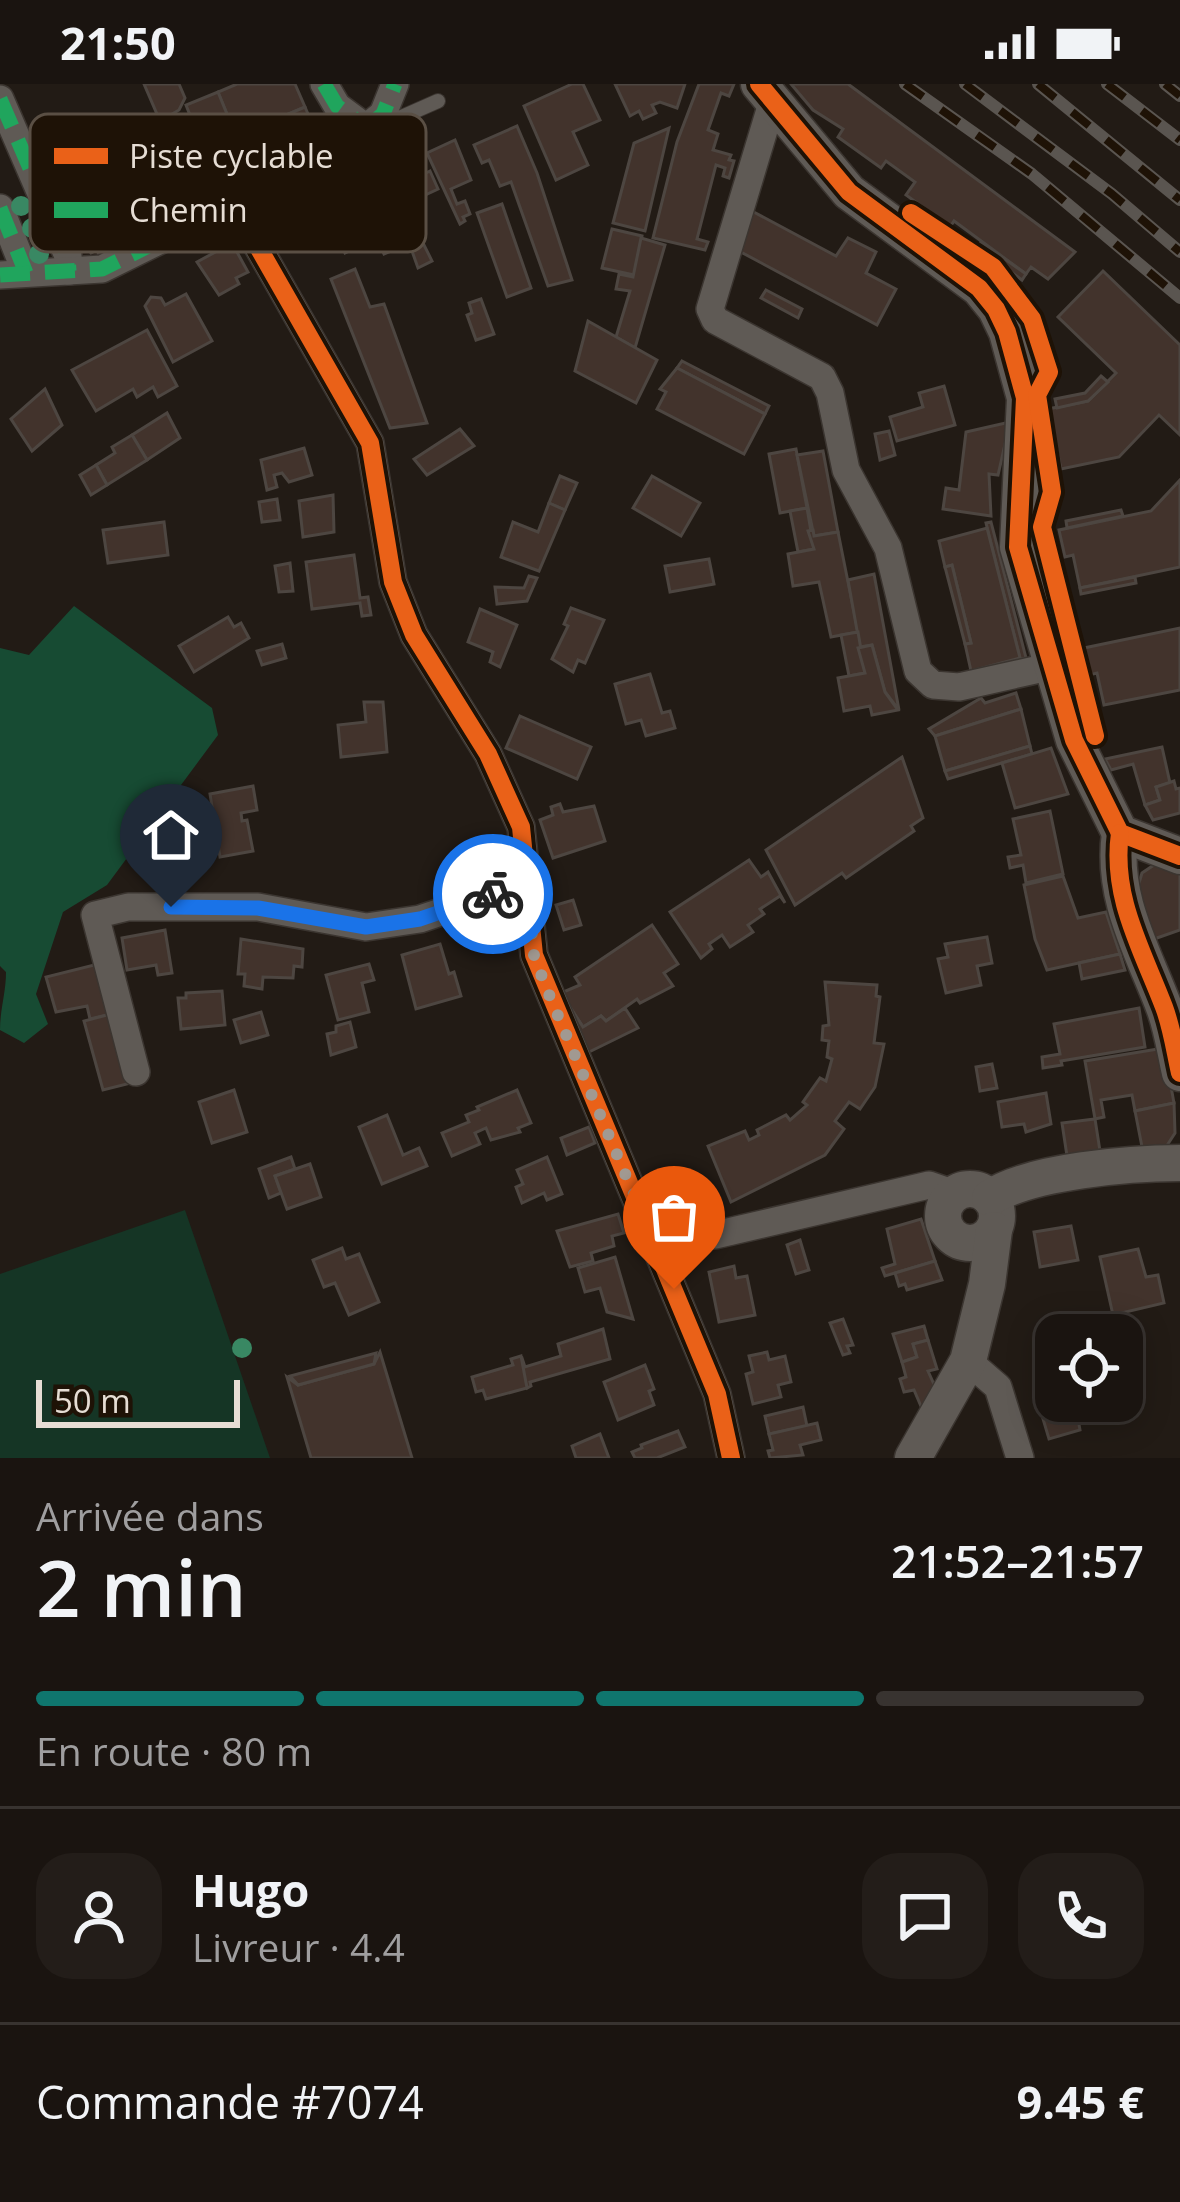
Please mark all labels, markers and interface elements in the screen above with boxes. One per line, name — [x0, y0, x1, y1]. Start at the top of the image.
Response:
text: 21:50 — [60, 12, 176, 73]
legend — [30, 114, 426, 252]
text: Piste cyclable — [129, 133, 334, 178]
text: Chemin — [129, 187, 248, 232]
pin — [120, 784, 222, 907]
icon: home — [138, 802, 204, 868]
courier — [433, 834, 553, 954]
icon: bike — [460, 861, 526, 927]
pin — [623, 1166, 725, 1289]
icon: bag — [641, 1184, 707, 1250]
map controls — [1035, 1314, 1143, 1422]
button: locate — [1035, 1314, 1143, 1422]
scale bar — [36, 1374, 240, 1427]
text: 50 m — [54, 1378, 131, 1423]
text: Arrivée dans — [36, 1489, 264, 1542]
text: 21:52–21:57 — [891, 1530, 1144, 1591]
text: 2 min — [36, 1534, 247, 1640]
text: En route · 80 m — [36, 1724, 312, 1777]
button: person — [36, 1853, 162, 1979]
button: chat — [862, 1853, 988, 1979]
button: phone — [1018, 1853, 1144, 1979]
text: Hugo — [192, 1859, 309, 1920]
text: Livreur · 4.4 — [192, 1920, 405, 1973]
text: Commande #7074 — [36, 2071, 424, 2132]
text: 9.45 € — [1017, 2071, 1144, 2132]

